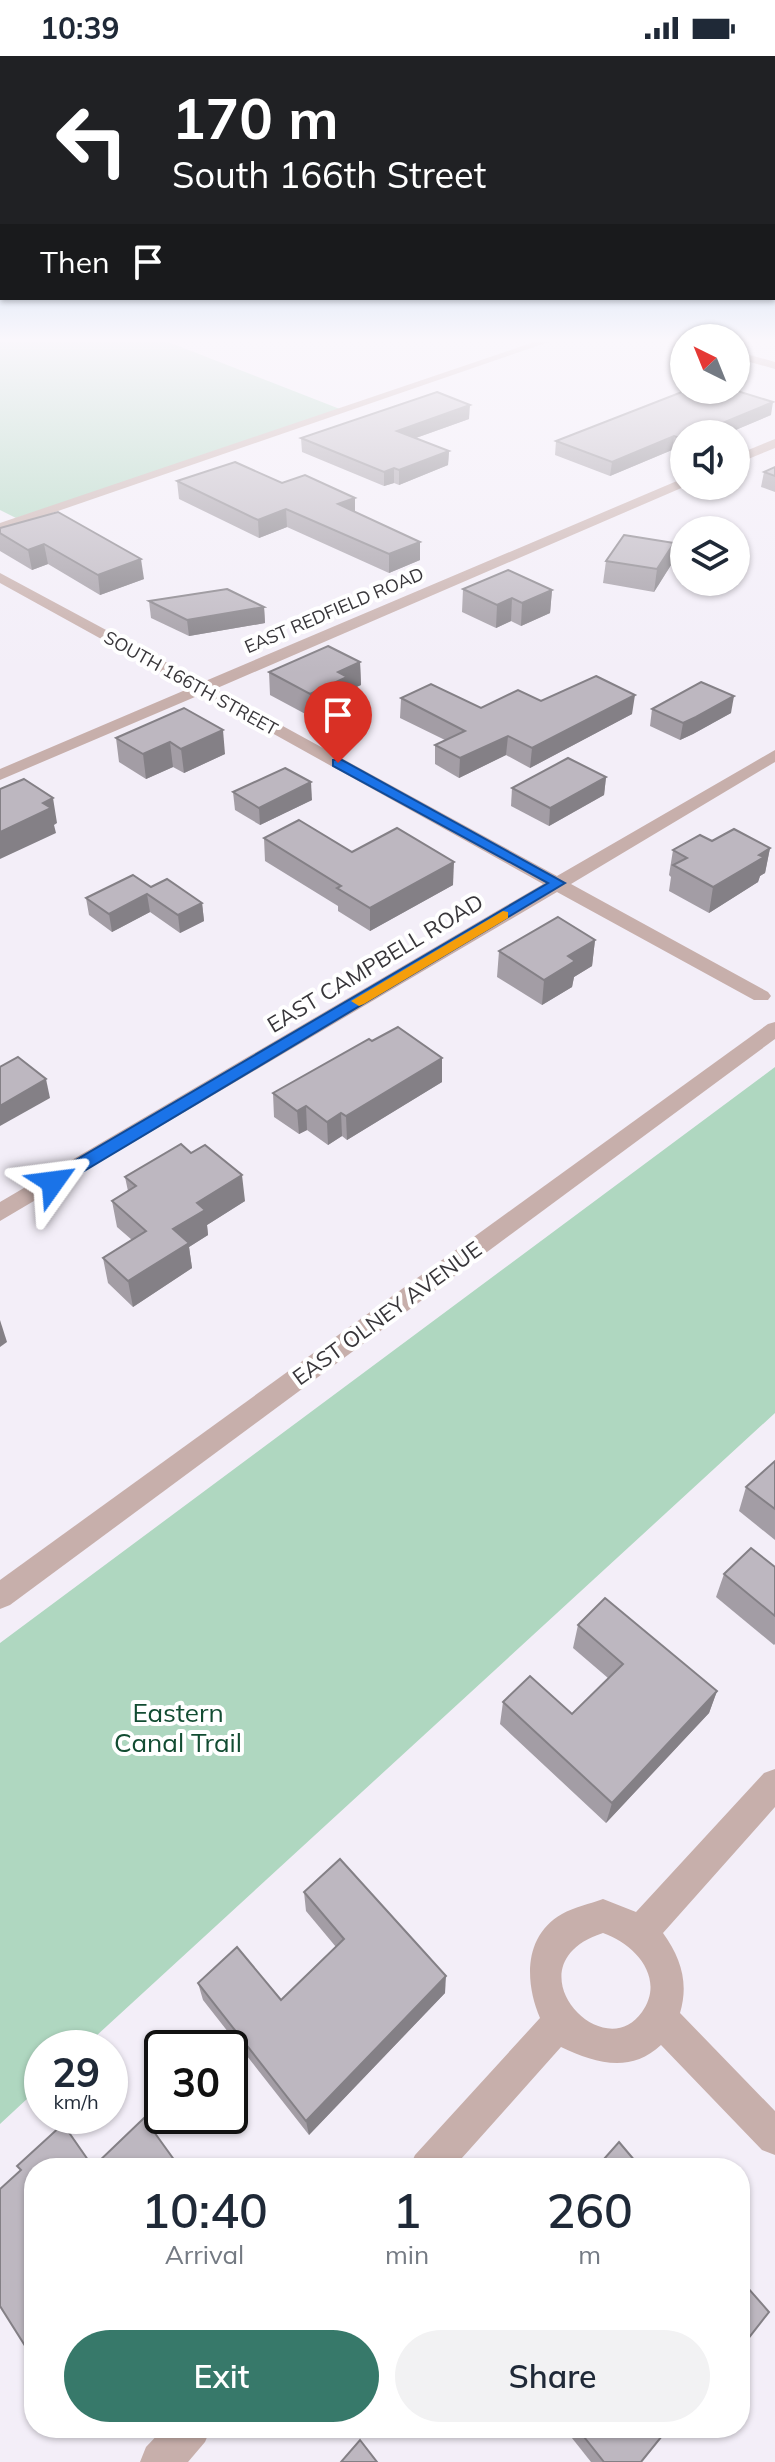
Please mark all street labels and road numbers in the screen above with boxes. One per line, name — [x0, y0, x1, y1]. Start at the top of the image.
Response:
street label: EAST REDFIELD ROAD — [241, 562, 427, 658]
street label: SOUTH 166TH STREET — [100, 626, 282, 740]
street label: EAST CAMPBELL ROAD — [262, 887, 488, 1039]
street label: EAST OLNEY AVENUE — [287, 1235, 487, 1391]

